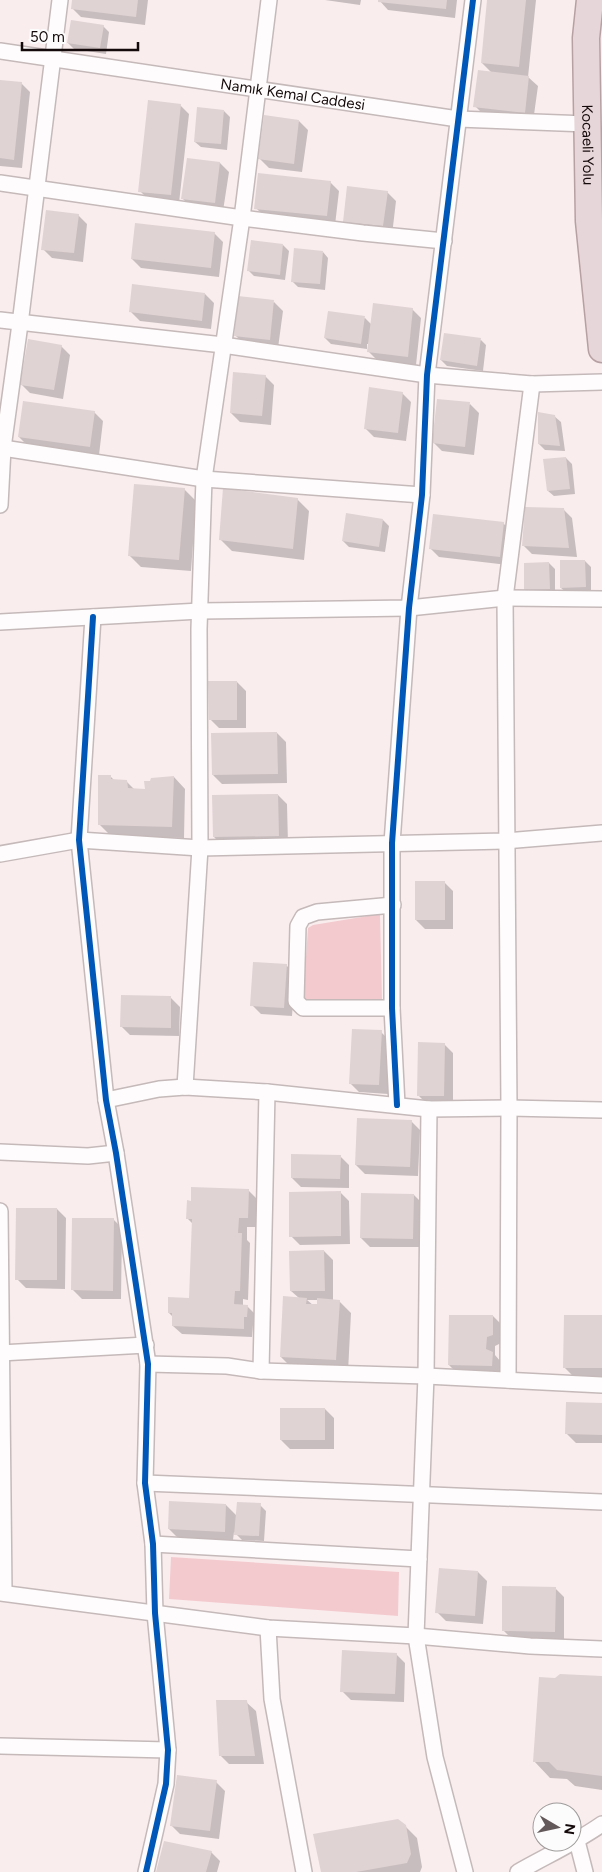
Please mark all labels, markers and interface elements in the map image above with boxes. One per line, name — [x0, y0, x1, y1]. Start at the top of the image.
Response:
scale bar — [22, 20, 139, 52]
text: 50 m — [30, 28, 65, 46]
street label: Namık Kemal Caddesi — [219, 75, 366, 114]
street label: Kocaeli̇ Yolu — [578, 104, 597, 185]
north arrow — [532, 1802, 582, 1852]
text: N — [560, 1822, 579, 1836]

